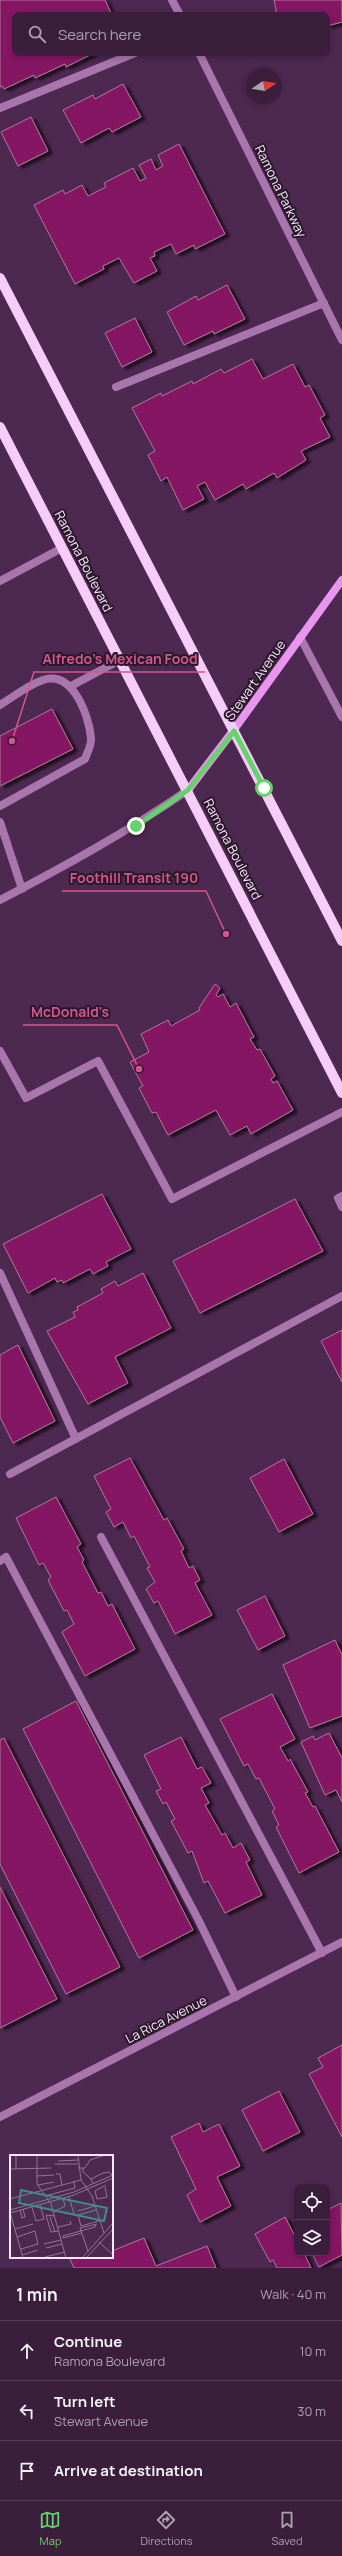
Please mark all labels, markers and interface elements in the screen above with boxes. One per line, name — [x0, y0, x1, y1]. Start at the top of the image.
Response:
search box — [12, 12, 330, 56]
icon: search — [26, 23, 48, 45]
text: Search here — [58, 24, 141, 45]
north arrow — [246, 68, 282, 104]
street label: Ramona Parkway — [251, 142, 311, 240]
street label: Ramona Boulevard — [51, 507, 117, 615]
street label: Stewart Avenue — [221, 636, 290, 724]
callout: Alfredo's Mexican Food — [34, 646, 205, 672]
text: Alfredo's Mexican Food — [42, 649, 198, 668]
route start — [255, 779, 273, 797]
street label: Ramona Boulevard — [200, 795, 266, 903]
route end — [127, 817, 145, 835]
callout: Foothill Transit 190 — [62, 865, 206, 891]
text: Foothill Transit 190 — [70, 868, 198, 887]
callout: McDonald's — [23, 999, 117, 1025]
text: McDonald's — [31, 1002, 109, 1021]
street label: La Rica Avenue — [122, 1991, 210, 2047]
inset map — [10, 2155, 113, 2258]
map controls — [294, 2184, 330, 2256]
button: locate — [294, 2184, 330, 2220]
button: layers — [294, 2220, 330, 2256]
text: 1 min — [16, 2283, 58, 2306]
text: Walk · 40 m — [260, 2285, 326, 2303]
text: Continue — [54, 2331, 122, 2352]
icon: ahead — [16, 2340, 38, 2362]
text: 10 m — [299, 2342, 326, 2360]
text: Ramona Boulevard — [54, 2352, 165, 2370]
text: Turn left — [54, 2391, 116, 2412]
icon: left — [16, 2400, 38, 2422]
text: 30 m — [297, 2402, 326, 2420]
text: Stewart Avenue — [54, 2412, 148, 2430]
icon: arrive — [16, 2460, 38, 2482]
text: Arrive at destination — [54, 2460, 203, 2481]
tab: Map — [39, 2509, 61, 2548]
tab: Directions — [140, 2509, 193, 2548]
tab: Saved — [272, 2509, 303, 2548]

